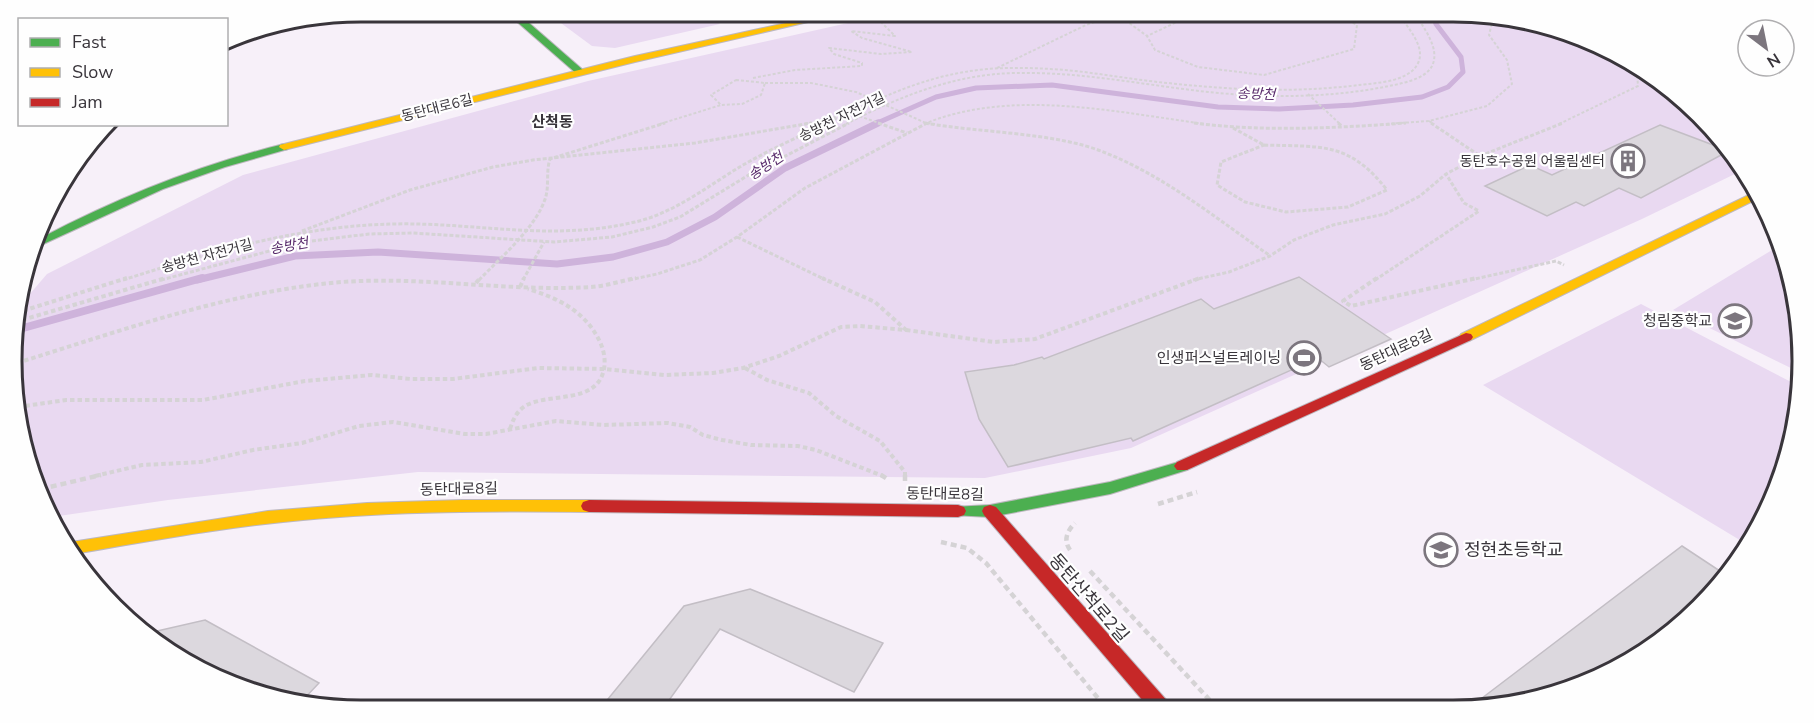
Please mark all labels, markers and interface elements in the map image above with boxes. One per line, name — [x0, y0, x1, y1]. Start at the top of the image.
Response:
legend — [18, 18, 228, 126]
north arrow — [1736, 18, 1796, 78]
text: Fast — [72, 30, 107, 54]
text: N — [1763, 47, 1784, 72]
text: Slow — [72, 60, 113, 84]
water label: 송방천 — [1236, 84, 1277, 104]
street label: 송방천 자전거길 — [796, 88, 888, 146]
text: Jam — [71, 90, 103, 114]
street label: 동탄대로6길 — [399, 90, 475, 126]
district label: 산척동 — [531, 112, 573, 132]
building icon: 동탄호수공원 어울림센터 — [1610, 143, 1646, 179]
water label: 송방천 — [745, 147, 788, 184]
place label: 동탄호수공원 어울림센터 — [1460, 152, 1605, 171]
water label: 송방천 — [268, 233, 311, 259]
street label: 송방천 자전거길 — [159, 235, 255, 277]
school or university icon: 청림중학교 — [1717, 303, 1753, 339]
place label: 청림중학교 — [1643, 311, 1712, 331]
street label: 동탄대로8길 — [1356, 324, 1436, 376]
sports icon: 인생퍼스널트레이닝 — [1286, 340, 1322, 376]
place label: 인생퍼스널트레이닝 — [1157, 348, 1281, 368]
street label: 동탄대로8길 — [420, 478, 498, 500]
street label: 동탄대로8길 — [906, 483, 984, 505]
school or university icon: 정현초등학교 — [1423, 532, 1459, 568]
place label: 정현초등학교 — [1464, 538, 1563, 562]
street label: 동탄산척로2길 — [1044, 549, 1134, 647]

